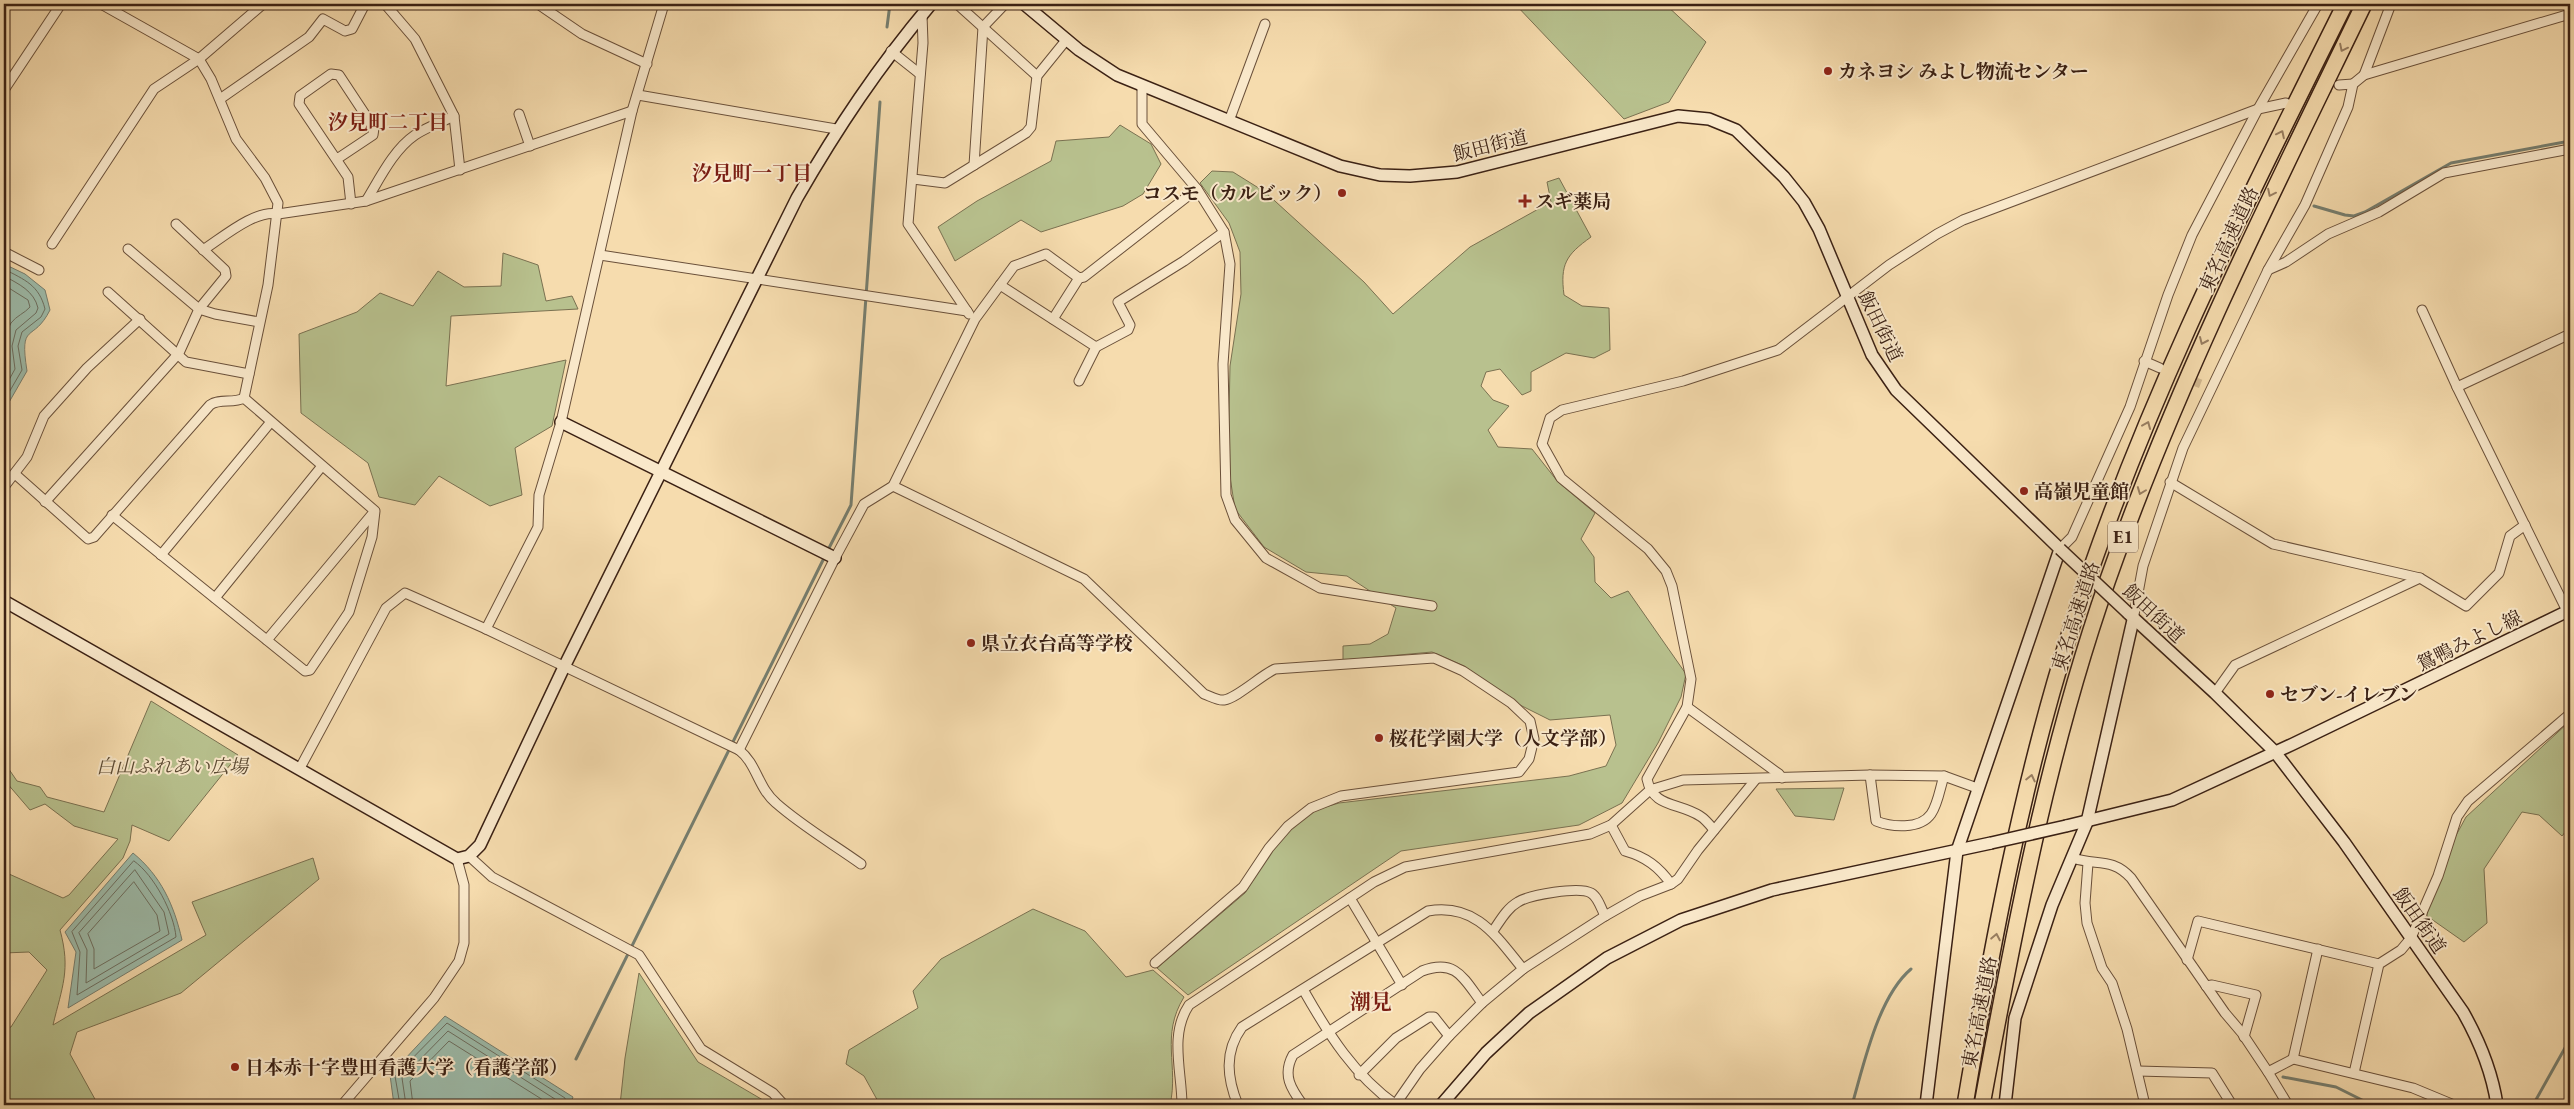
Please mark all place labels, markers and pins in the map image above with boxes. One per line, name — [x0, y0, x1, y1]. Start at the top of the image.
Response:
place label: カネヨシ みよし物流センター — [1838, 59, 2089, 84]
marker: カネヨシ みよし物流センター — [1822, 65, 1834, 77]
place label: コスモ（カルビック） — [1143, 181, 1332, 206]
marker: コスモ（カルビック） — [1336, 187, 1348, 199]
place label: スギ薬局 — [1535, 189, 1611, 214]
marker: スギ薬局 — [1519, 195, 1531, 207]
place label: 高嶺児童館 — [2034, 479, 2129, 504]
marker: 高嶺児童館 — [2018, 485, 2030, 497]
place label: 県立衣台高等学校 — [981, 631, 1133, 656]
marker: 県立衣台高等学校 — [965, 637, 977, 649]
place label: セブン-イレブン — [2280, 682, 2418, 707]
marker: セブン-イレブン — [2264, 688, 2276, 700]
place label: 桜花学園大学（人文学部） — [1389, 726, 1617, 751]
marker: 桜花学園大学（人文学部） — [1373, 732, 1385, 744]
place label: 日本赤十字豊田看護大学（看護学部） — [245, 1055, 568, 1080]
marker: 日本赤十字豊田看護大学（看護学部） — [229, 1061, 241, 1073]

